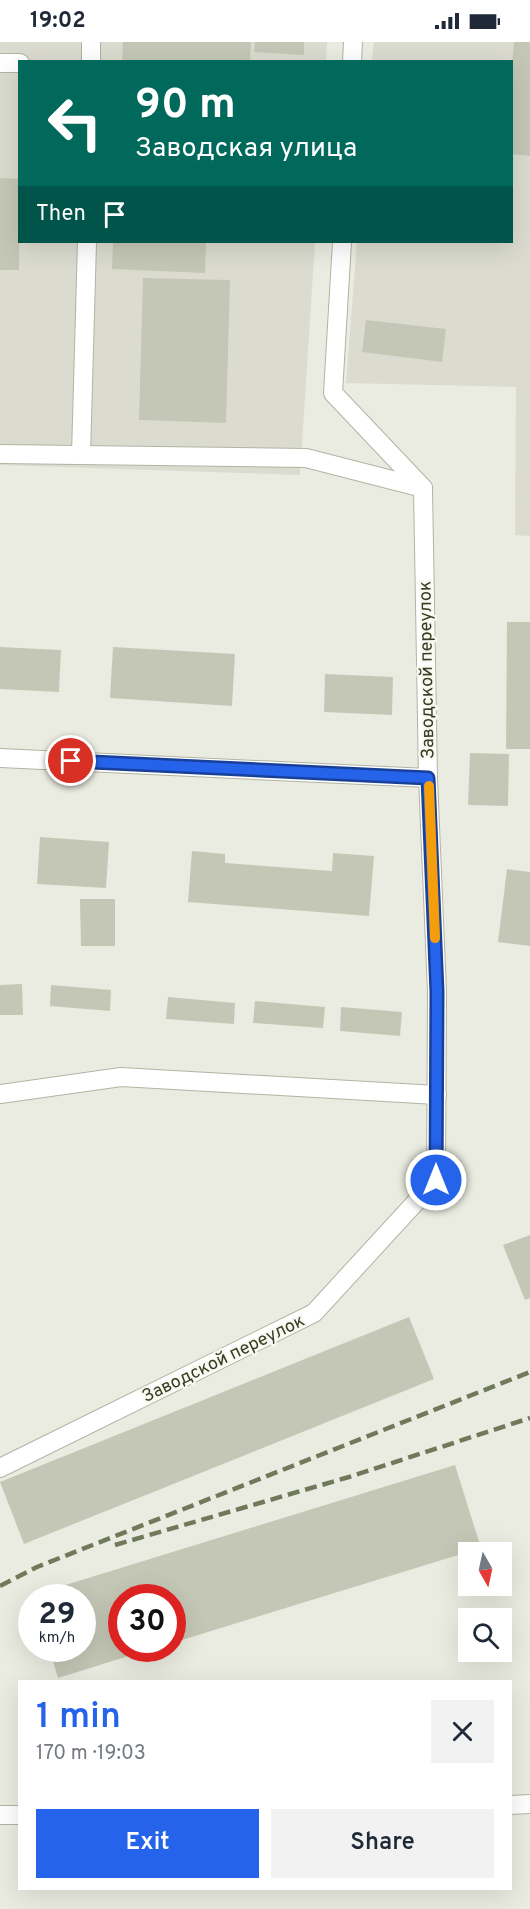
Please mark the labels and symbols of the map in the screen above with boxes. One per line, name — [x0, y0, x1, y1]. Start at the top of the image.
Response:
street label: Заводской переулок — [414, 581, 441, 759]
pin — [45, 735, 96, 786]
position arrow — [404, 1148, 468, 1212]
street label: Заводской переулок — [138, 1310, 309, 1409]
north arrow — [458, 1542, 512, 1596]
speed limit sign: 30 — [108, 1584, 186, 1662]

